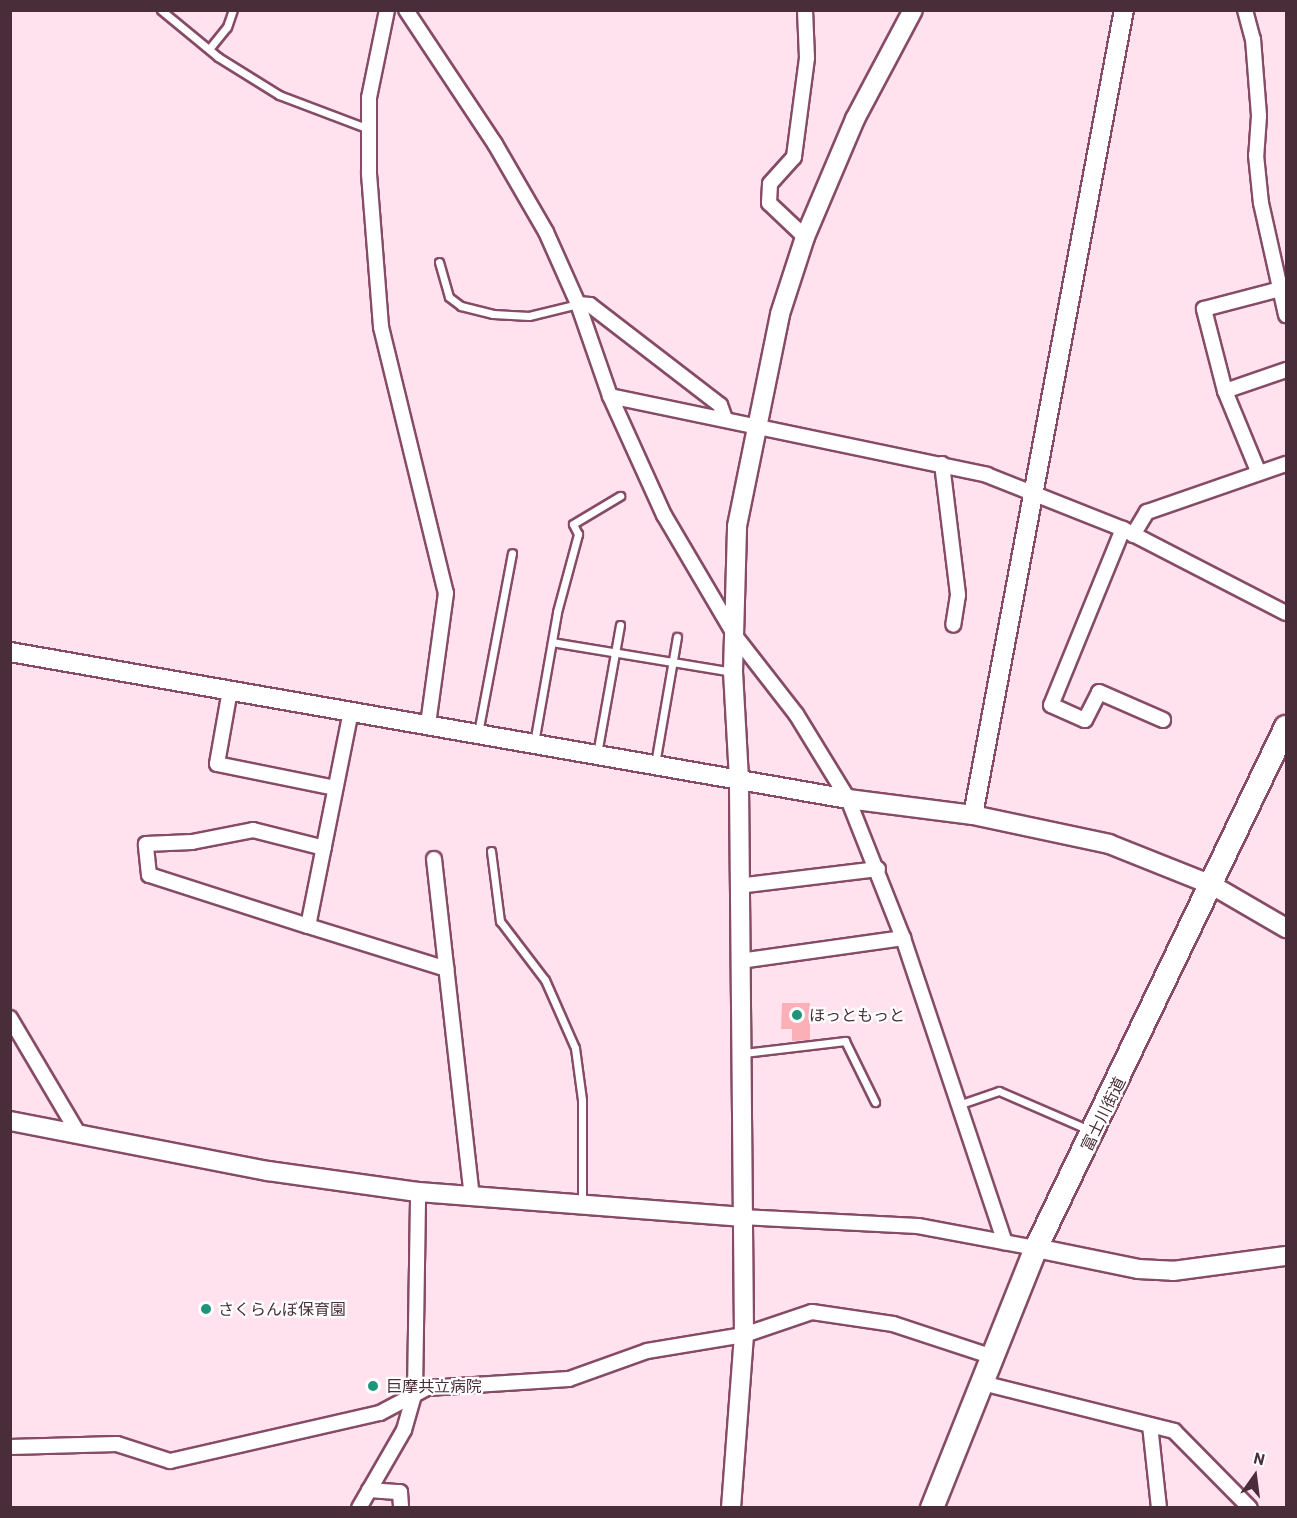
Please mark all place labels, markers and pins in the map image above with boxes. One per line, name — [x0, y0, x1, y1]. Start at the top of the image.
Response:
place label: ほっともっと — [809, 1005, 905, 1025]
marker: ほっともっと — [790, 1008, 804, 1022]
place label: さくらんぼ保育園 — [218, 1299, 346, 1319]
marker: さくらんぼ保育園 — [199, 1302, 213, 1316]
place label: 巨摩共立病院 — [386, 1376, 482, 1396]
marker: 巨摩共立病院 — [364, 1377, 382, 1395]

